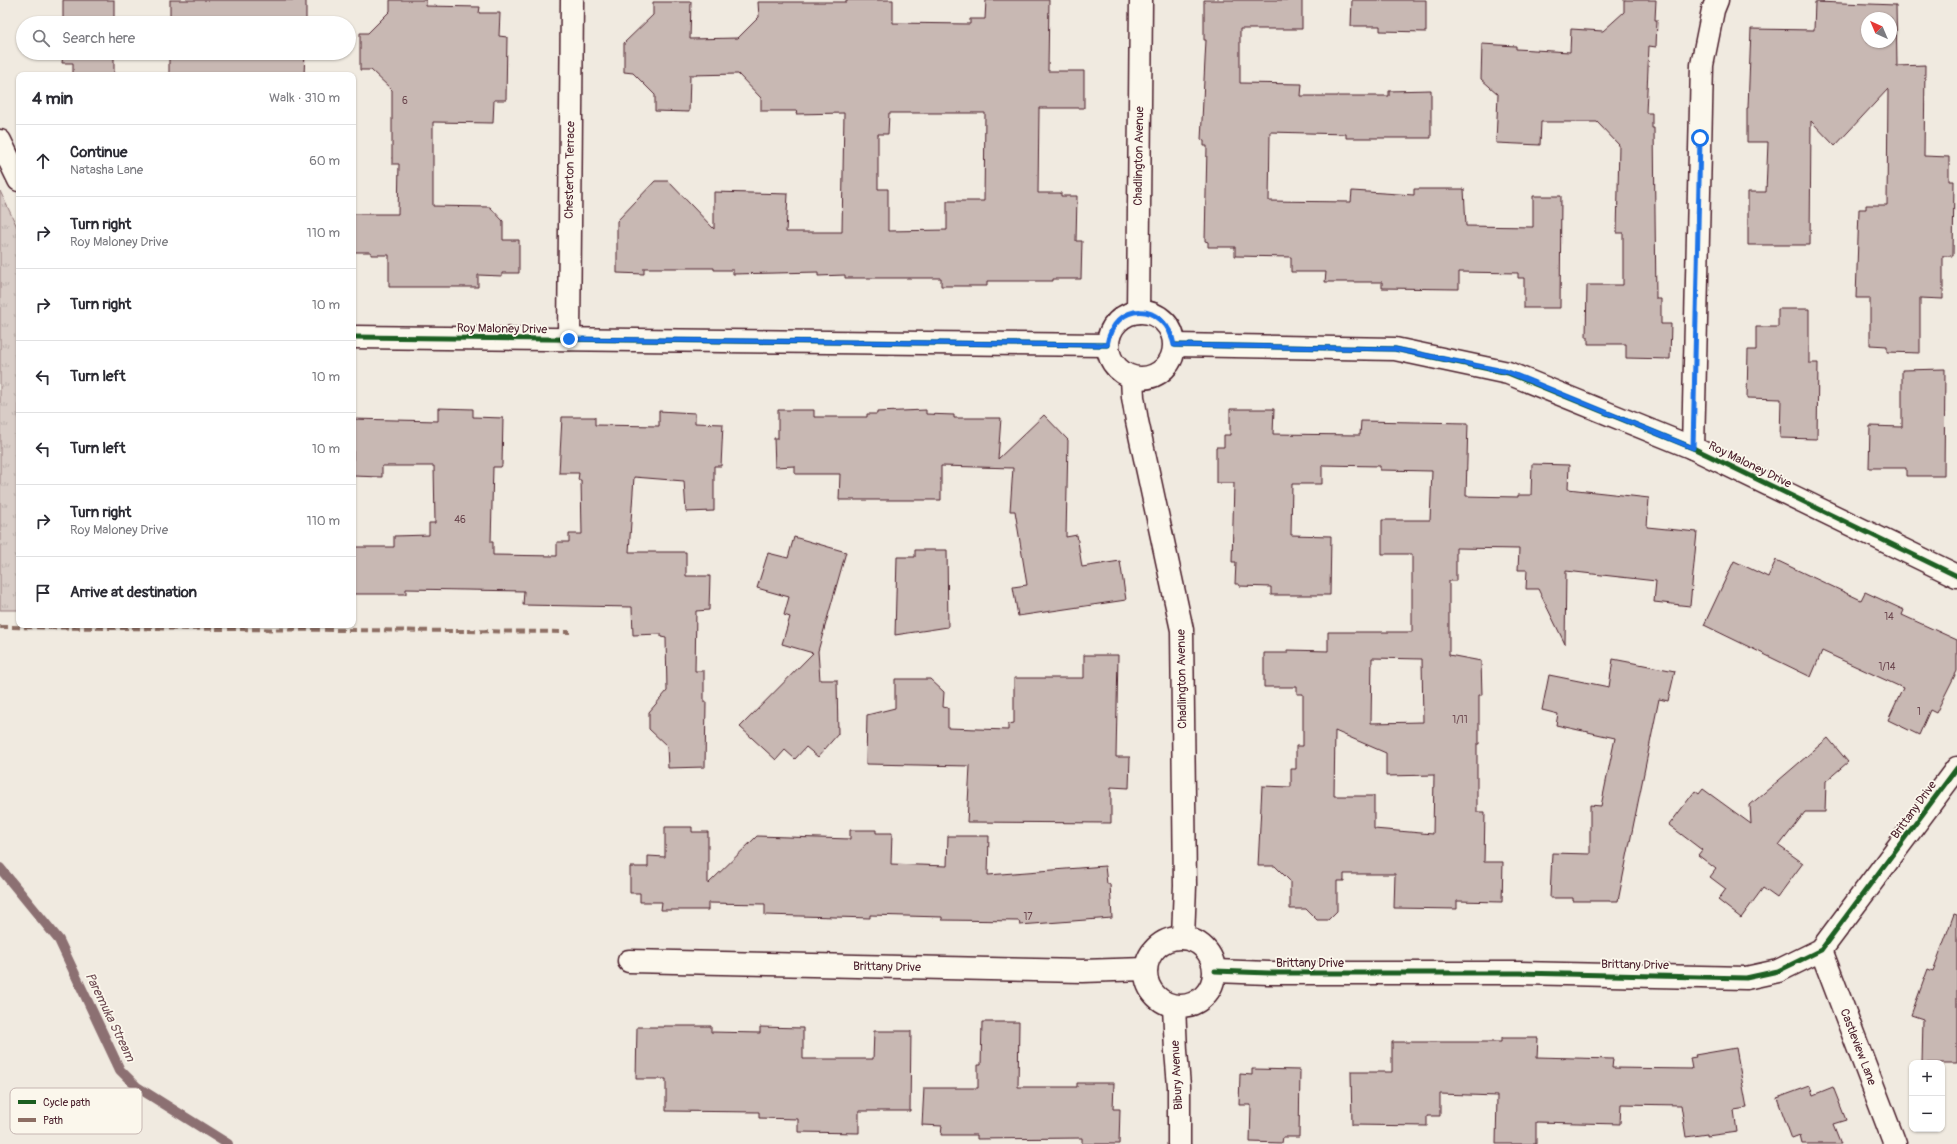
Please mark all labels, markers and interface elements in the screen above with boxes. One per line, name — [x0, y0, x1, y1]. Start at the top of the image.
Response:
north arrow — [1861, 12, 1897, 48]
search box — [16, 16, 356, 60]
icon: search — [30, 27, 52, 49]
text: Search here — [62, 29, 135, 48]
text: 4 min — [32, 88, 73, 109]
text: Walk · 310 m — [269, 90, 340, 106]
house number: 6 — [402, 95, 408, 107]
street label: Chadlington Avenue — [1131, 106, 1147, 206]
street label: Chesterton Terrace — [562, 121, 578, 219]
route start — [1691, 129, 1709, 147]
text: Continue — [70, 143, 128, 162]
icon: ahead — [32, 150, 54, 172]
text: 60 m — [309, 153, 340, 169]
text: Natasha Lane — [70, 162, 143, 178]
text: Turn right — [70, 215, 131, 234]
icon: right — [32, 222, 54, 244]
text: 110 m — [307, 225, 340, 241]
text: Roy Maloney Drive — [70, 234, 168, 250]
icon: right — [32, 294, 54, 316]
text: Turn right — [70, 295, 131, 314]
text: 10 m — [312, 297, 340, 313]
street label: Roy Maloney Drive — [457, 321, 547, 337]
route end — [560, 330, 578, 348]
icon: left — [32, 366, 54, 388]
text: Turn left — [70, 367, 126, 386]
text: 10 m — [312, 369, 340, 385]
icon: left — [32, 438, 54, 460]
street label: Roy Maloney Drive — [1706, 438, 1794, 492]
text: Turn left — [70, 439, 126, 458]
text: 10 m — [312, 441, 340, 457]
text: Turn right — [70, 503, 131, 522]
icon: right — [32, 510, 54, 532]
text: 110 m — [307, 513, 340, 529]
house number: 46 — [454, 514, 466, 526]
text: Roy Maloney Drive — [70, 522, 168, 538]
icon: arrive — [32, 582, 54, 604]
text: Arrive at destination — [70, 583, 197, 602]
house number: 14 — [1884, 611, 1894, 623]
street label: Chadlington Avenue — [1174, 629, 1190, 729]
house number: 1/14 — [1878, 661, 1896, 673]
house number: 1 — [1917, 706, 1921, 718]
house number: 1/11 — [1452, 714, 1468, 726]
street label: Brittany Drive — [1888, 778, 1940, 842]
house number: 17 — [1023, 911, 1033, 923]
street label: Brittany Drive — [1276, 956, 1344, 971]
street label: Brittany Drive — [1601, 957, 1669, 973]
street label: Brittany Drive — [853, 959, 921, 975]
water label: Paremuka Stream — [82, 970, 139, 1065]
street label: Castleview Lane — [1837, 1007, 1880, 1087]
street label: Bibury Avenue — [1168, 1040, 1186, 1110]
map controls — [1909, 1060, 1945, 1132]
button: + — [1909, 1060, 1945, 1096]
legend — [10, 1088, 142, 1134]
text: Cycle path — [43, 1096, 90, 1109]
button: − — [1909, 1096, 1945, 1132]
text: Path — [43, 1114, 63, 1127]

